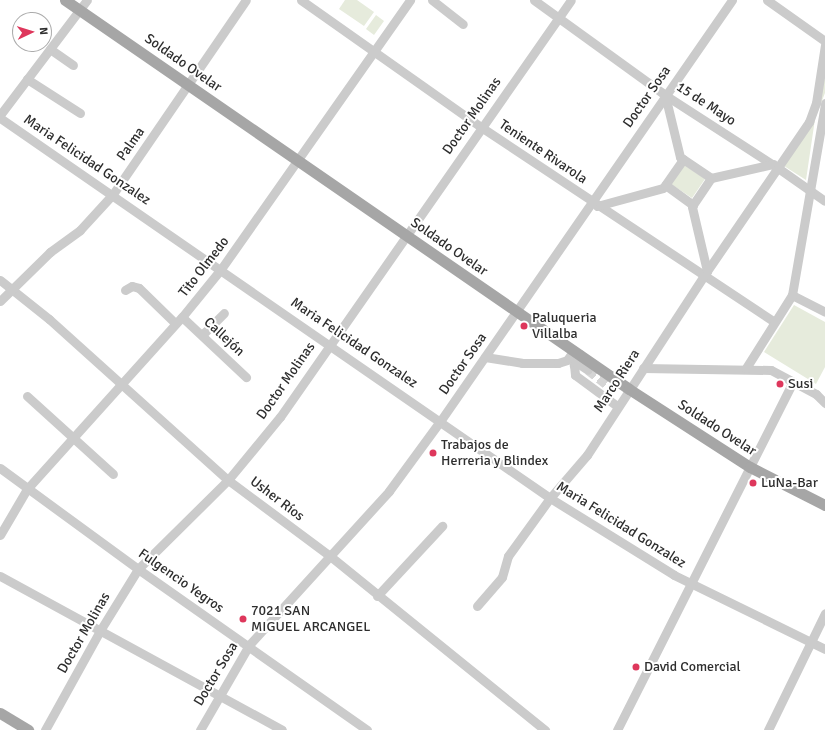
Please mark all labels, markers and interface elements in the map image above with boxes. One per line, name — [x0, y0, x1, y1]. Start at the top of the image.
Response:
north arrow — [12, 12, 52, 52]
text: N — [37, 27, 50, 35]
street label: Soldado Ovelar — [141, 30, 225, 96]
street label: Doctor Sosa — [620, 63, 674, 131]
street label: Doctor Molinas — [439, 74, 505, 158]
street label: 15 de Mayo — [673, 79, 739, 129]
street label: Maria Felicidad Gonzalez — [20, 111, 154, 209]
street label: Teniente Rivarola — [496, 116, 590, 188]
street label: Palma — [113, 124, 149, 164]
street label: Soldado Ovelar — [407, 214, 491, 280]
street label: Tito Olmedo — [175, 233, 233, 301]
street label: Maria Felicidad Gonzalez — [287, 294, 421, 392]
place label: Paluqueria Villalba — [532, 310, 597, 342]
street label: Callejón — [200, 314, 248, 360]
marker: Paluqueria Villalba — [519, 321, 529, 331]
street label: Doctor Sosa — [436, 330, 490, 398]
street label: Doctor Molinas — [253, 339, 319, 423]
street label: Marco Riera — [590, 346, 644, 416]
place label: Susi — [788, 376, 813, 392]
marker: Susi — [775, 379, 785, 389]
street label: Soldado Ovelar — [675, 396, 759, 460]
place label: Trabajos de Herreria y Blindex — [441, 437, 548, 470]
marker: Trabajos de Herreria y Blindex — [428, 448, 438, 458]
street label: Usher Ríos — [247, 473, 307, 525]
place label: LuNa-Bar — [761, 475, 818, 491]
street label: Maria Felicidad Gonzalez — [553, 478, 689, 572]
marker: LuNa-Bar — [748, 478, 758, 488]
street label: Fulgencio Yegros — [135, 545, 227, 617]
street label: Doctor Molinas — [54, 590, 114, 676]
place label: 7021 SAN MIGUEL ARCANGEL — [251, 603, 370, 636]
marker: 7021 SAN MIGUEL ARCANGEL — [238, 614, 248, 624]
street label: Doctor Sosa — [190, 639, 242, 709]
place label: David Comercial — [644, 659, 741, 675]
marker: David Comercial — [631, 662, 641, 672]

